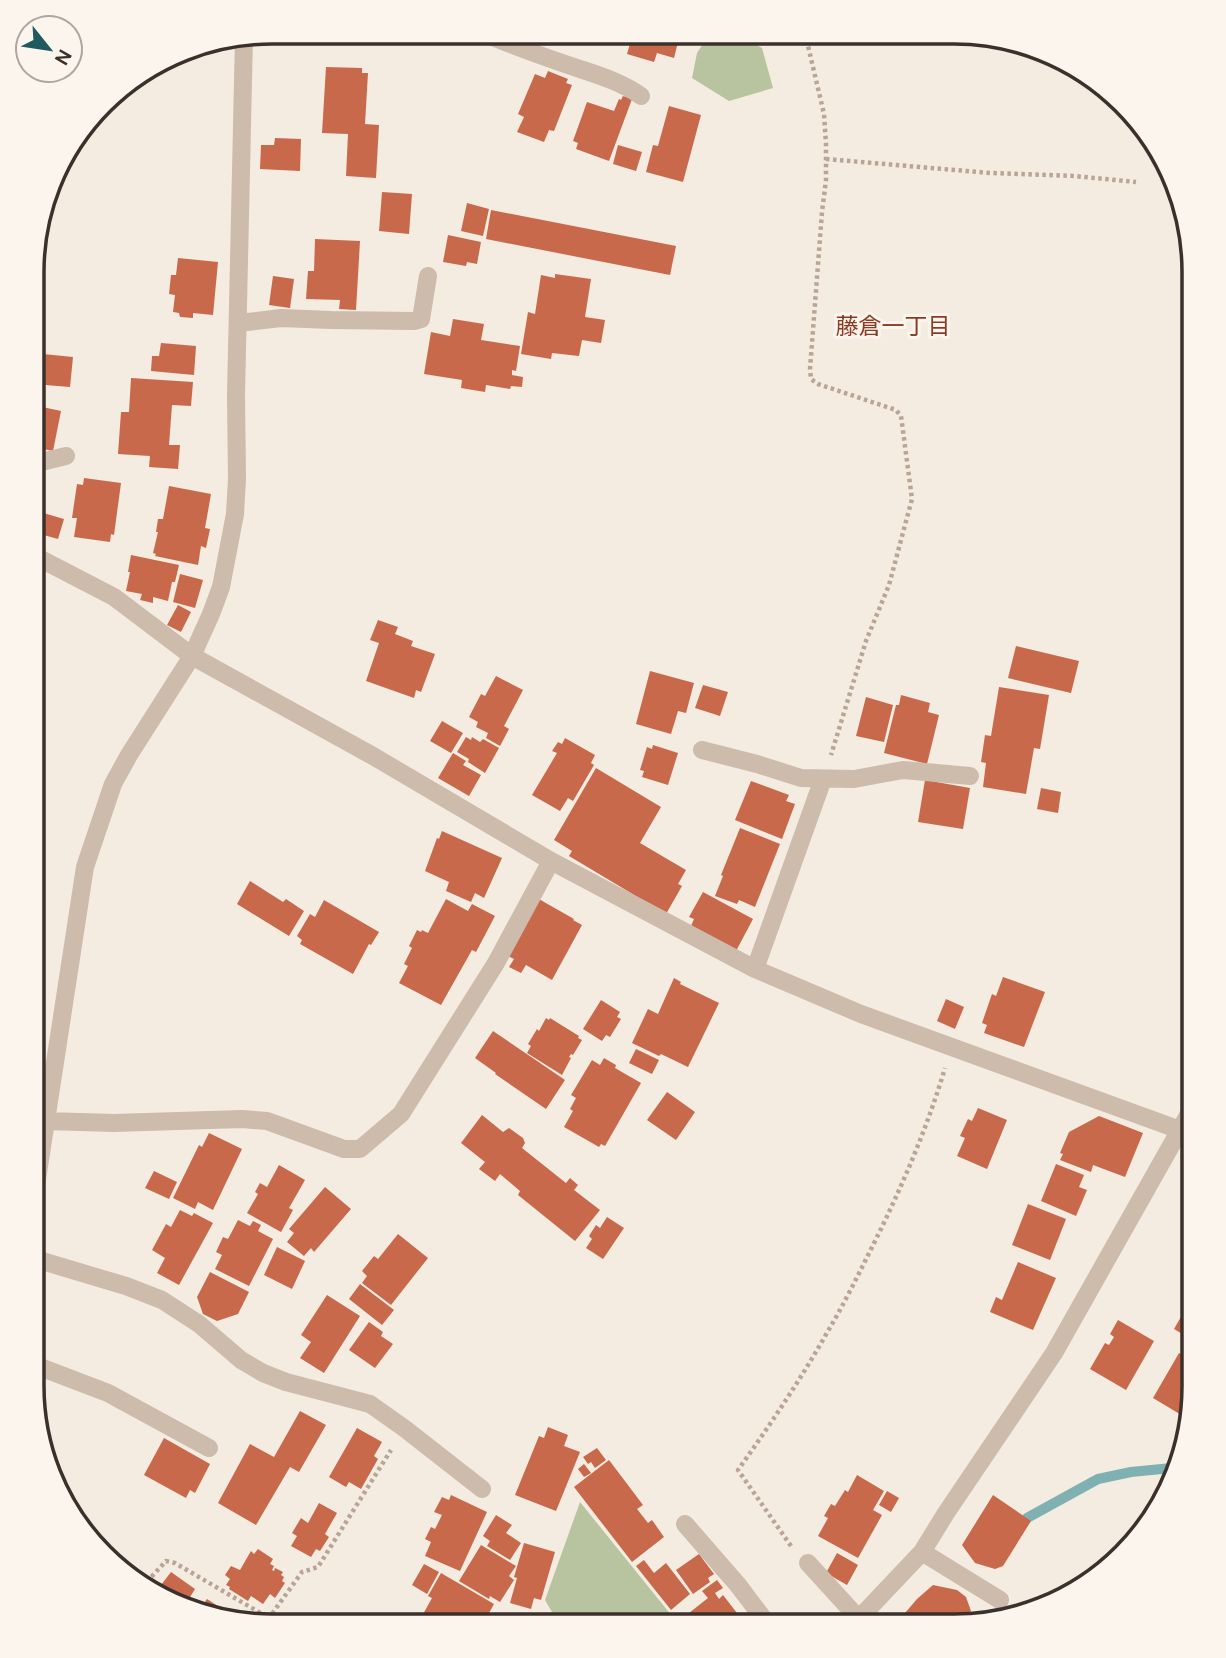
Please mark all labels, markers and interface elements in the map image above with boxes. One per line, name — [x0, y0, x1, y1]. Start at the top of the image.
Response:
north arrow — [14, 14, 84, 84]
text: N — [49, 45, 78, 70]
district label: 藤倉一丁目 — [836, 311, 951, 341]

